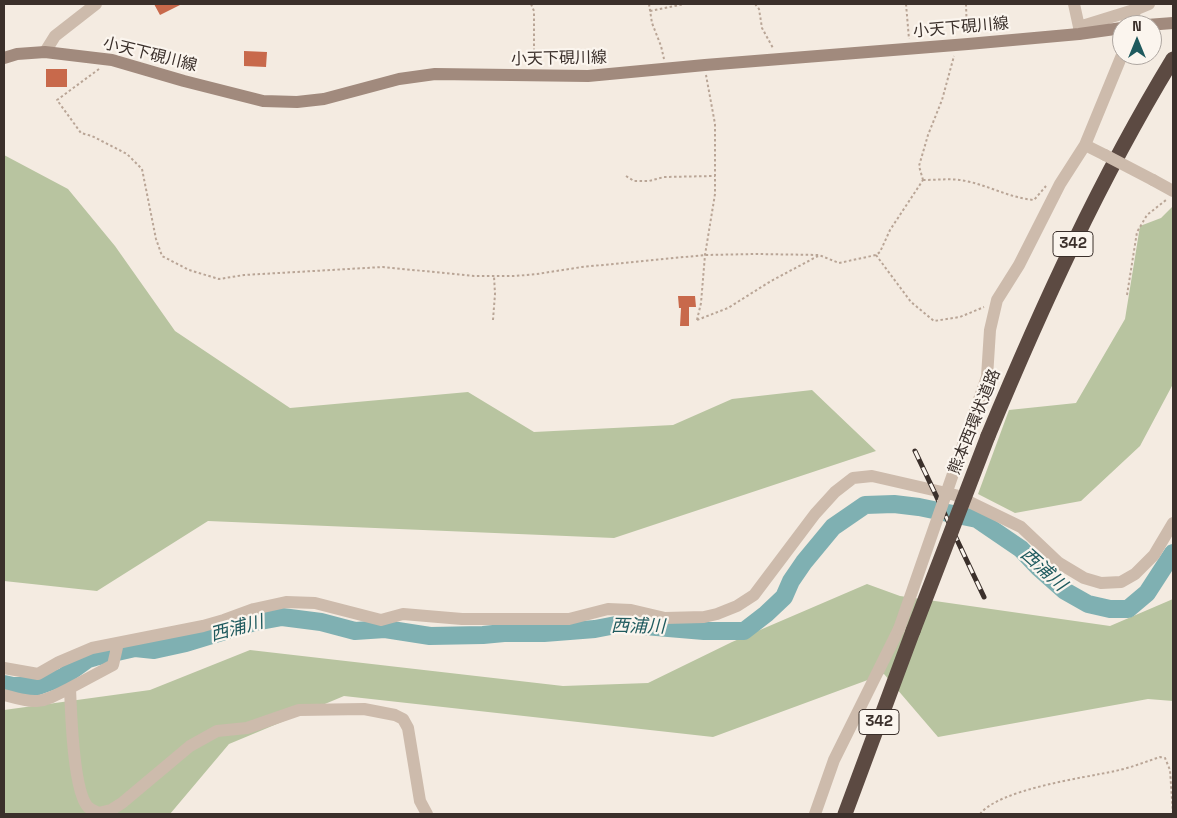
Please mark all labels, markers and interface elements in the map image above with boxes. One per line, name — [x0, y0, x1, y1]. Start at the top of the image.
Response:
street label: 小天下硯川線 — [912, 14, 1010, 42]
north arrow — [1112, 15, 1162, 65]
text: N — [1132, 17, 1142, 35]
street label: 小天下硯川線 — [101, 34, 199, 76]
street label: 小天下硯川線 — [511, 49, 607, 69]
road number: 342 — [1053, 232, 1093, 256]
street label: 熊本西環状道路 — [945, 366, 1005, 478]
water label: 西浦川 — [1016, 544, 1070, 596]
water label: 西浦川 — [208, 612, 266, 646]
water label: 西浦川 — [611, 616, 665, 638]
road number: 342 — [859, 710, 899, 734]

